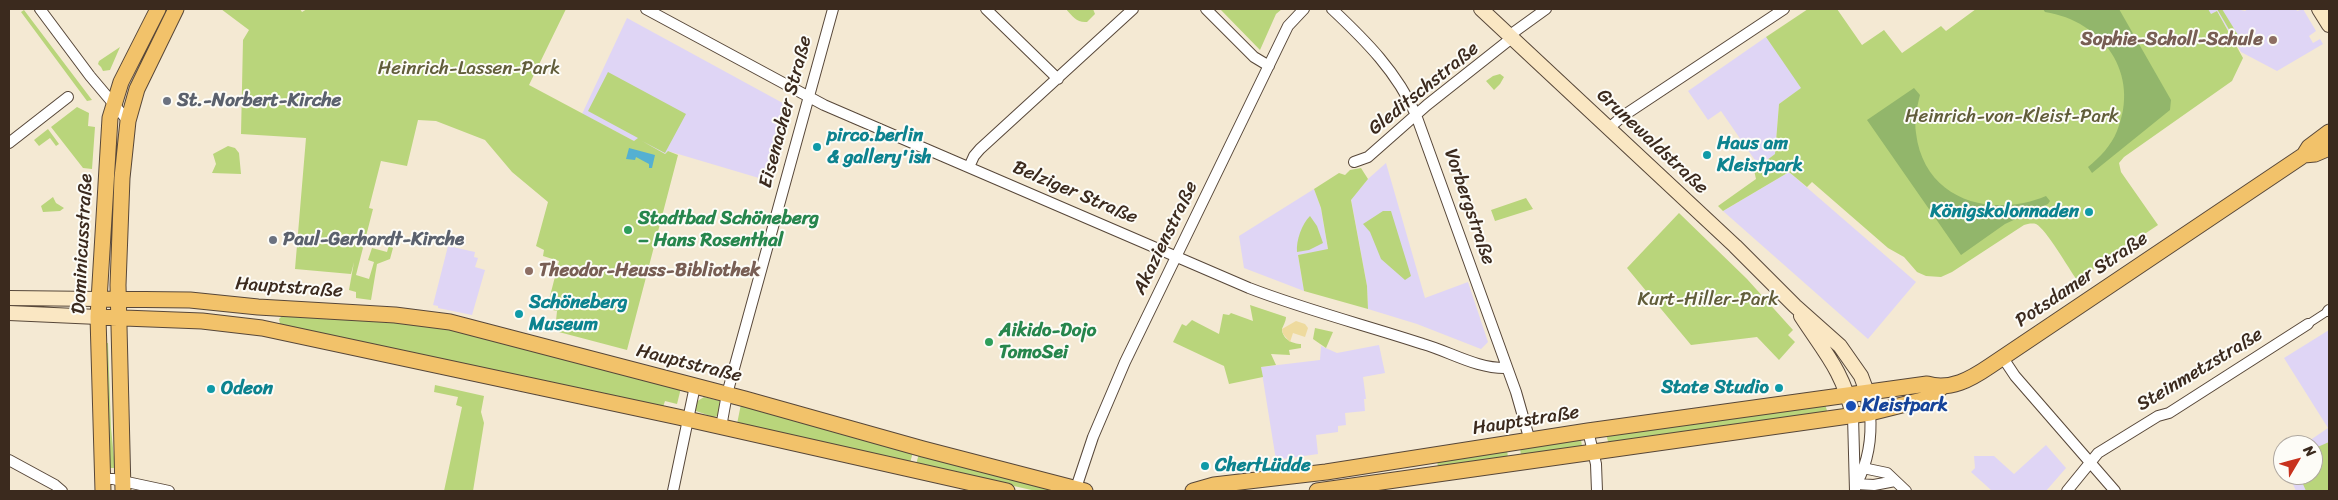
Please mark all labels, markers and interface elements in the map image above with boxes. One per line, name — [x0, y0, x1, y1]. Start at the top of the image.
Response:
place label: Sophie-Scholl-Schule — [2081, 29, 2263, 51]
street label: Eisenacher Straße — [755, 33, 817, 191]
marker: Sophie-Scholl-Schule — [2267, 34, 2279, 46]
street label: Gleditschstraße — [1364, 38, 1484, 140]
park label: Heinrich-Lassen-Park — [378, 58, 560, 80]
street label: Grunewaldstraße — [1591, 84, 1713, 200]
place label: St.-Norbert-Kirche — [177, 90, 341, 112]
marker: St.-Norbert-Kirche — [161, 95, 173, 107]
park label: Heinrich-von-Kleist-Park — [1905, 106, 2119, 128]
place label: pirco.berlin & gallery'ish — [827, 125, 931, 169]
place label: Haus am Kleistpark — [1717, 133, 1803, 177]
marker: pirco.berlin & gallery'ish — [811, 141, 823, 153]
street label: Vorbergstraße — [1439, 146, 1499, 268]
marker: Haus am Kleistpark — [1701, 149, 1713, 161]
street label: Belziger Straße — [1009, 156, 1141, 230]
street label: Dominicusstraße — [68, 173, 98, 315]
street label: Akazienstraße — [1129, 178, 1203, 298]
place label: Königskolonnaden — [1930, 201, 2079, 223]
marker: Königskolonnaden — [2083, 206, 2095, 218]
place label: Stadtbad Schöneberg – Hans Rosenthal — [638, 208, 819, 252]
marker: Stadtbad Schöneberg – Hans Rosenthal — [622, 224, 634, 236]
street label: Potsdamer Straße — [2012, 227, 2152, 333]
place label: Paul-Gerhardt-Kirche — [283, 229, 464, 251]
marker: Paul-Gerhardt-Kirche — [267, 234, 279, 246]
place label: Theodor-Heuss-Bibliothek — [539, 260, 760, 282]
marker: Theodor-Heuss-Bibliothek — [523, 265, 535, 277]
street label: Hauptstraße — [234, 273, 344, 303]
park label: Kurt-Hiller-Park — [1638, 289, 1778, 311]
place label: Schöneberg Museum — [529, 292, 628, 336]
marker: Schöneberg Museum — [513, 308, 525, 320]
place label: Aikido-Dojo TomoSei — [999, 320, 1096, 364]
street label: Steinmetzstraße — [2133, 323, 2267, 417]
marker: Aikido-Dojo TomoSei — [983, 336, 995, 348]
street label: Hauptstraße — [634, 340, 744, 388]
place label: State Studio — [1661, 377, 1769, 399]
place label: Odeon — [221, 378, 273, 400]
marker: State Studio — [1773, 382, 1785, 394]
marker: Odeon — [205, 383, 217, 395]
place label: Kleistpark — [1862, 395, 1948, 417]
marker: Kleistpark — [1844, 399, 1858, 413]
street label: Hauptstraße — [1471, 401, 1581, 441]
north arrow — [2273, 435, 2323, 485]
text: N — [2297, 440, 2322, 463]
place label: ChertLüdde — [1215, 455, 1311, 477]
marker: ChertLüdde — [1199, 460, 1211, 472]

